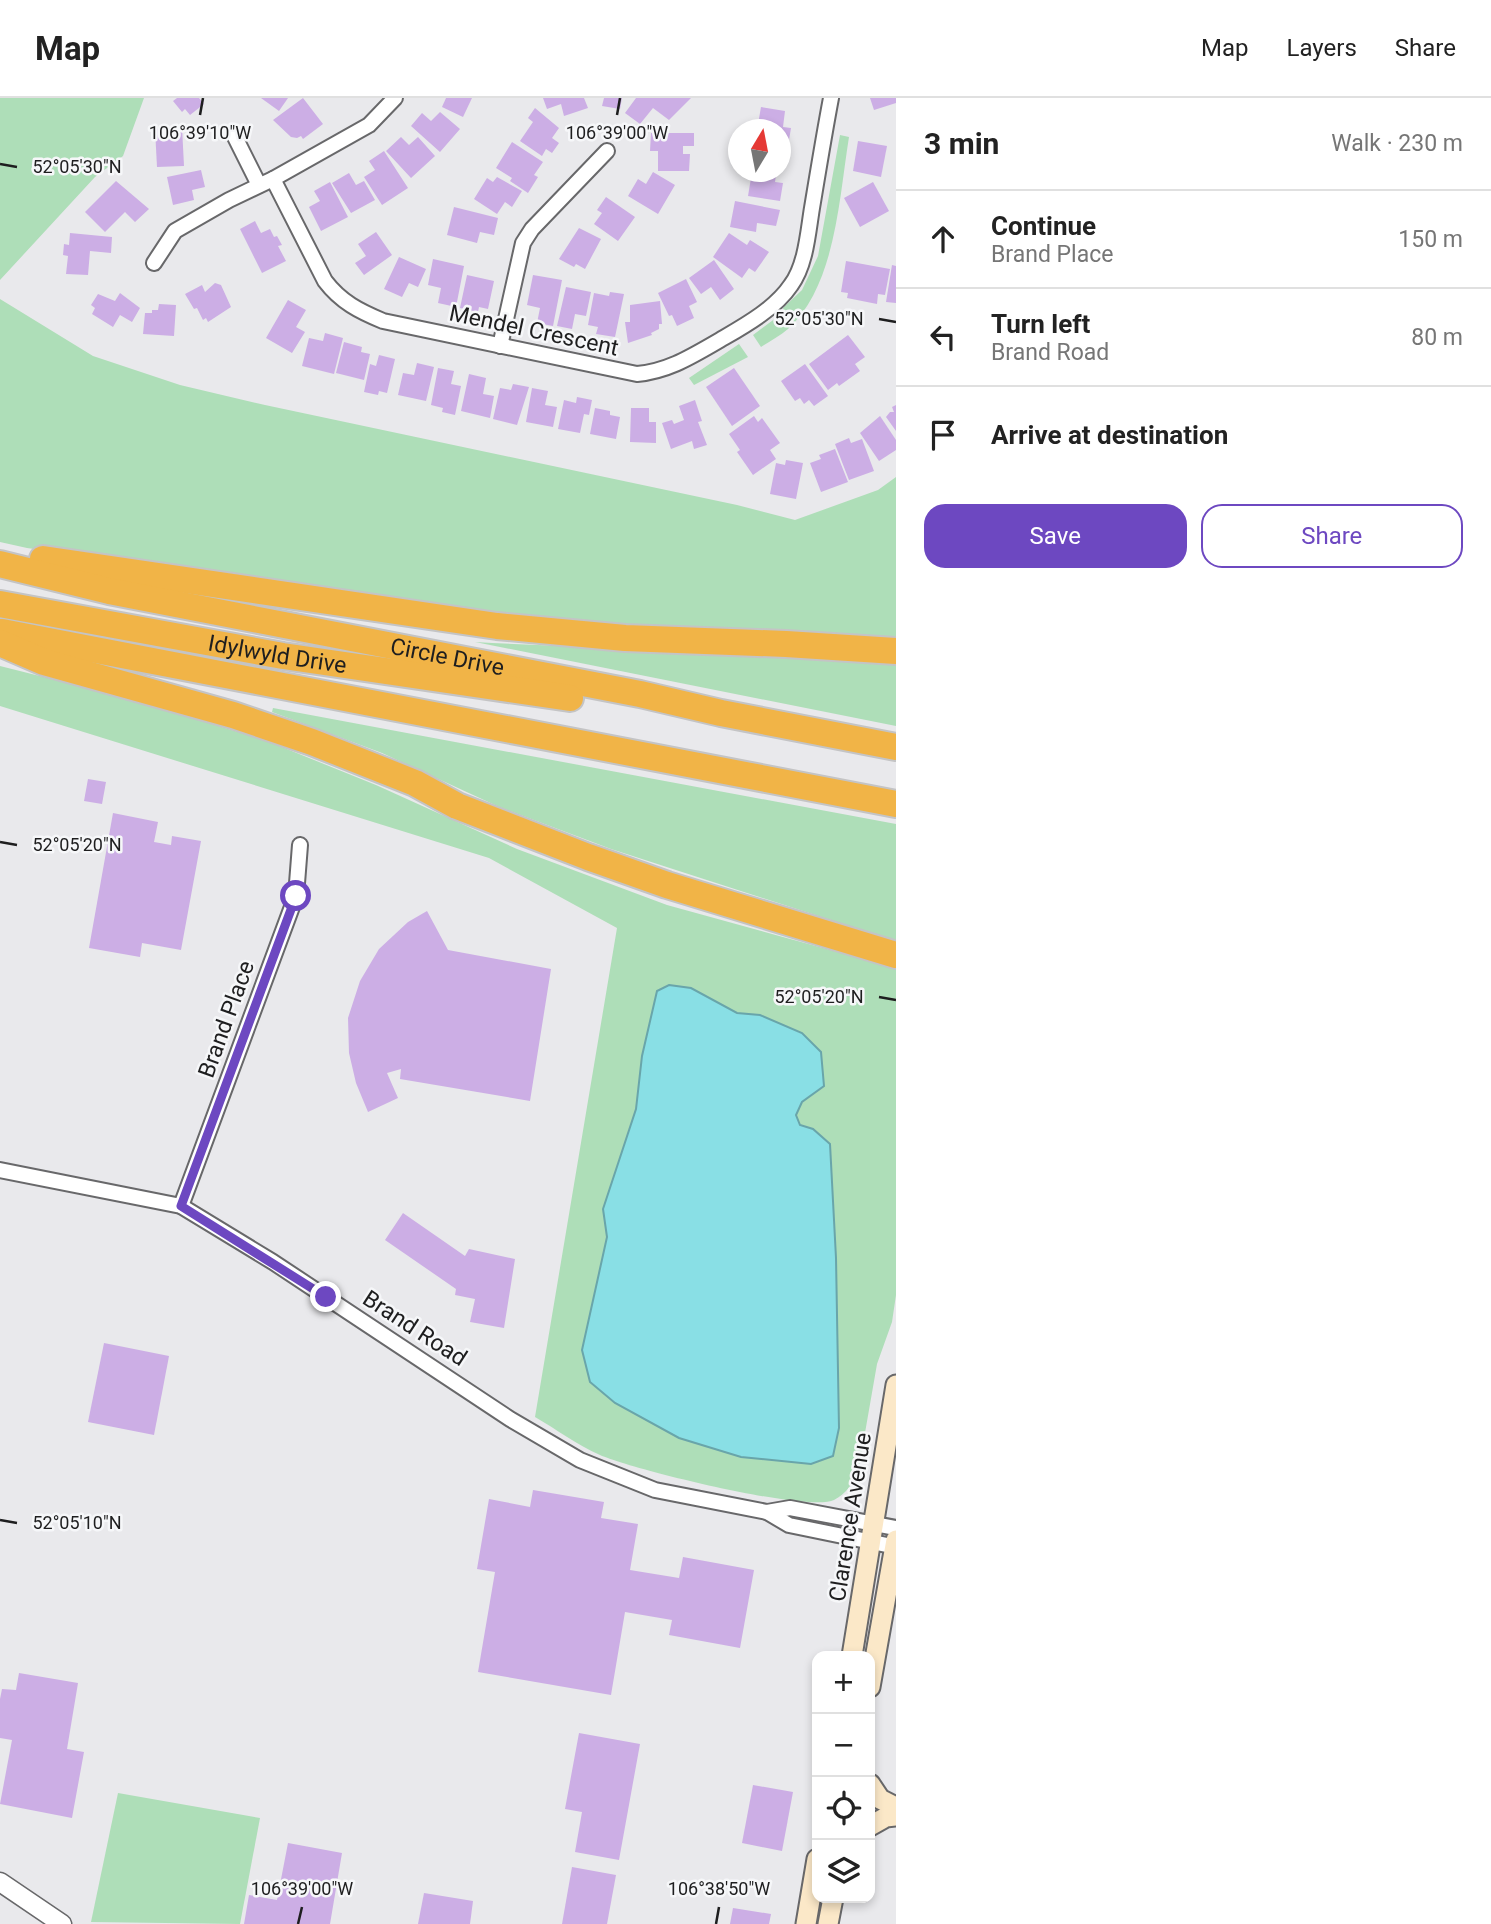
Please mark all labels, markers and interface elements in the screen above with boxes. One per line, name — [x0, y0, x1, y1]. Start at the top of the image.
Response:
text: Map — [35, 29, 100, 68]
text: Map — [1201, 34, 1249, 62]
text: Layers — [1287, 34, 1357, 62]
text: Share — [1395, 34, 1456, 62]
north arrow — [728, 119, 791, 182]
text: 106°39'10"W — [149, 122, 251, 143]
text: 106°39'00"W — [566, 122, 668, 143]
text: 3 min — [924, 126, 999, 161]
text: Walk · 230 m — [1331, 130, 1463, 157]
text: 52°05'30"N — [32, 156, 122, 177]
text: Continue — [991, 211, 1096, 241]
icon: ahead — [924, 220, 962, 258]
text: 150 m — [1398, 226, 1463, 253]
text: Brand Place — [991, 241, 1113, 268]
street label: Mendel Crescent — [447, 299, 621, 362]
text: 52°05'30"N — [774, 308, 864, 329]
text: Turn left — [991, 309, 1090, 339]
icon: left — [924, 318, 962, 356]
text: 80 m — [1411, 324, 1463, 351]
text: Brand Road — [991, 339, 1109, 366]
icon: arrive — [924, 416, 962, 454]
text: Arrive at destination — [991, 420, 1228, 450]
button: Save — [924, 504, 1187, 568]
button: Share — [1201, 504, 1463, 568]
street label: Idylwyld Drive — [206, 630, 348, 679]
street label: Circle Drive — [388, 633, 507, 681]
text: 52°05'20"N — [32, 834, 122, 855]
route start — [280, 880, 311, 911]
street label: Brand Place — [193, 957, 260, 1081]
text: 52°05'20"N — [774, 986, 864, 1007]
route end — [310, 1281, 341, 1312]
street label: Brand Road — [358, 1285, 472, 1372]
street label: Clarence Avenue — [824, 1431, 877, 1603]
text: 52°05'10"N — [32, 1512, 122, 1533]
map controls — [812, 1651, 875, 1903]
button: + — [812, 1651, 875, 1714]
button: − — [812, 1714, 875, 1777]
button: locate — [812, 1777, 875, 1840]
button: layers — [812, 1840, 875, 1903]
text: 106°39'00"W — [251, 1878, 353, 1899]
text: 106°38'50"W — [668, 1878, 770, 1899]

